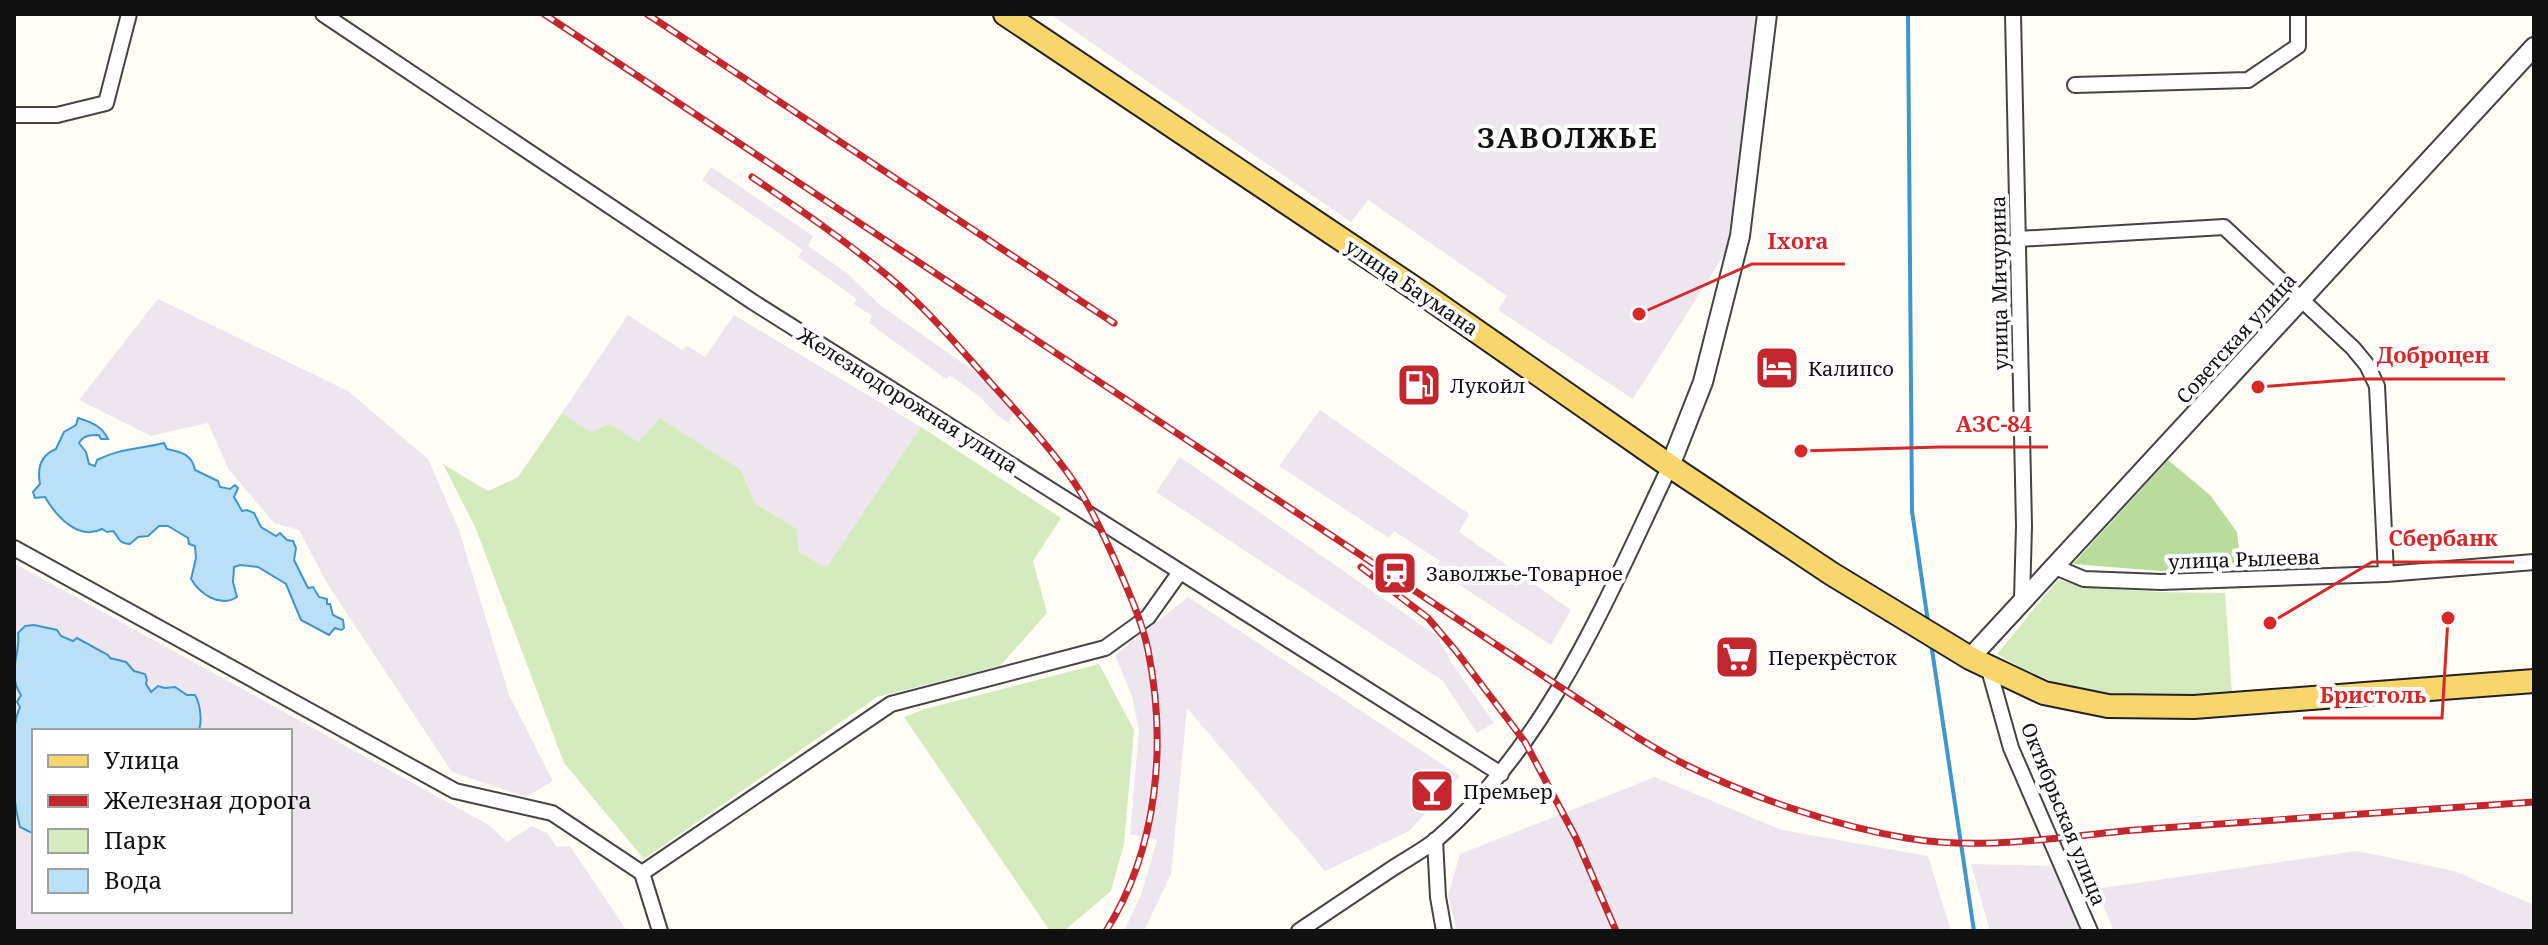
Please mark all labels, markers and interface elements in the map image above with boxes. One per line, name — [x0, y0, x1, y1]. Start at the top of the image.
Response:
district label: ЗАВОЛЖЬЕ — [1477, 118, 1659, 156]
street label: улица Мичурина — [1984, 195, 2014, 371]
callout: Ixora — [1752, 218, 1845, 264]
text: Ixora — [1768, 225, 1828, 255]
street label: улица Баумана — [1340, 232, 1484, 342]
street label: Советская улица — [2170, 267, 2302, 409]
street label: Железнодорожная улица — [792, 320, 1023, 479]
callout: Доброцен — [2360, 333, 2505, 379]
text: Доброцен — [2377, 339, 2490, 369]
hotel icon: Калипсо — [1753, 344, 1801, 392]
place label: Калипсо — [1808, 355, 1894, 382]
fuel station icon: Лукойл — [1395, 361, 1443, 409]
place label: Лукойл — [1450, 372, 1525, 399]
callout: АЗС-84 — [1940, 401, 2048, 447]
text: АЗС-84 — [1956, 408, 2032, 438]
callout: Сбербанк — [2372, 516, 2514, 562]
text: Сбербанк — [2388, 522, 2498, 552]
street label: улица Рылеева — [2168, 543, 2320, 575]
station icon: Заволжье-Товарное — [1371, 549, 1419, 597]
place label: Заволжье-Товарное — [1426, 560, 1623, 587]
supermarket icon: Перекрёсток — [1713, 633, 1761, 681]
place label: Перекрёсток — [1768, 644, 1897, 671]
callout: Бристоль — [2303, 672, 2442, 718]
text: Бристоль — [2320, 679, 2427, 709]
street label: Октябрьская улица — [2015, 718, 2113, 910]
legend — [32, 729, 292, 913]
text: Улица — [104, 743, 180, 776]
bar icon: Премьер — [1408, 767, 1456, 815]
place label: Премьер — [1463, 778, 1553, 805]
text: Железная дорога — [103, 783, 312, 816]
text: Парк — [104, 823, 167, 856]
text: Вода — [104, 863, 162, 896]

